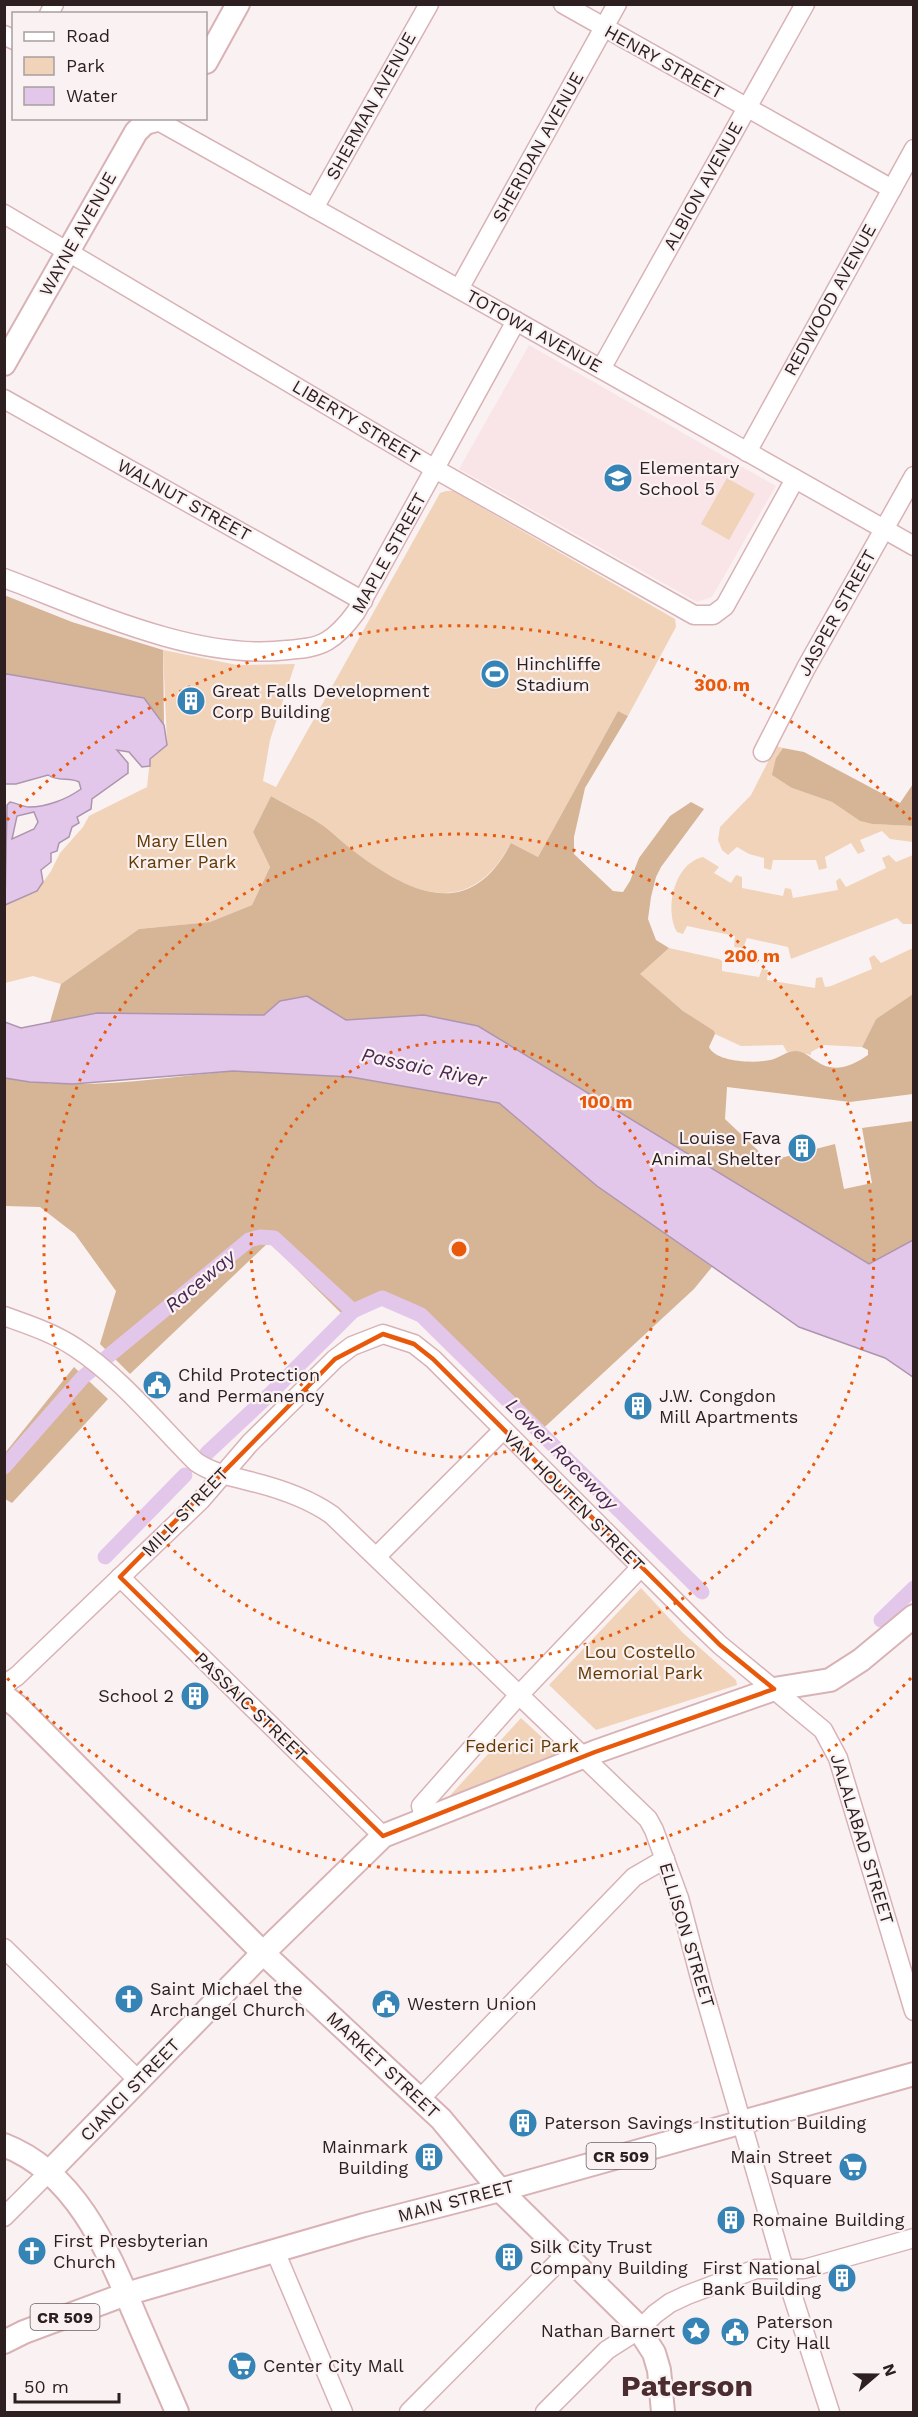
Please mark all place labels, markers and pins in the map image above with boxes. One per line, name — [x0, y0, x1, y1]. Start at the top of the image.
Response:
place label: Elementary School 5 — [639, 457, 740, 499]
school or university icon: Elementary School 5 — [602, 462, 634, 494]
place label: Hinchliffe Stadium — [516, 653, 601, 695]
sports icon: Hinchliffe Stadium — [479, 658, 511, 690]
place label: Great Falls Development Corp Building — [212, 680, 430, 722]
building icon: Great Falls Development Corp Building — [175, 685, 207, 717]
place label: Louise Fava Animal Shelter — [651, 1127, 781, 1169]
building icon: Louise Fava Animal Shelter — [786, 1132, 818, 1164]
centre of rings — [449, 1239, 469, 1259]
place label: Child Protection and Permanency — [178, 1364, 325, 1406]
public building icon: Child Protection and Permanency — [141, 1369, 173, 1401]
place label: J.W. Congdon Mill Apartments — [659, 1385, 798, 1427]
building icon: J.W. Congdon Mill Apartments — [622, 1390, 654, 1422]
building icon: School 2 — [179, 1680, 211, 1712]
place label: School 2 — [98, 1685, 174, 1706]
place label: Saint Michael the Archangel Church — [150, 1978, 305, 2020]
church icon: Saint Michael the Archangel Church — [113, 1983, 145, 2015]
public building icon: Western Union — [370, 1988, 402, 2020]
place label: Western Union — [407, 1993, 537, 2014]
building icon: Paterson Savings Institution Building — [507, 2107, 539, 2139]
place label: Paterson Savings Institution Building — [544, 2112, 867, 2133]
place label: Mainmark Building — [322, 2136, 408, 2178]
building icon: Mainmark Building — [413, 2141, 445, 2173]
place label: Main Street Square — [730, 2146, 832, 2188]
supermarket icon: Main Street Square — [837, 2151, 869, 2183]
building icon: Romaine Building — [715, 2204, 747, 2236]
place label: Romaine Building — [752, 2209, 905, 2230]
place label: First Presbyterian Church — [53, 2230, 209, 2272]
church icon: First Presbyterian Church — [16, 2235, 48, 2267]
place label: Silk City Trust Company Building — [530, 2236, 688, 2278]
building icon: Silk City Trust Company Building — [493, 2241, 525, 2273]
place label: First National Bank Building — [702, 2257, 821, 2299]
building icon: First National Bank Building — [826, 2262, 858, 2294]
place label: Paterson City Hall — [756, 2311, 833, 2353]
place icon: Nathan Barnert — [680, 2315, 712, 2347]
public building icon: Paterson City Hall — [719, 2316, 751, 2348]
place label: Nathan Barnert — [541, 2320, 675, 2341]
supermarket icon: Center City Mall — [226, 2350, 258, 2382]
place label: Center City Mall — [263, 2355, 404, 2376]

